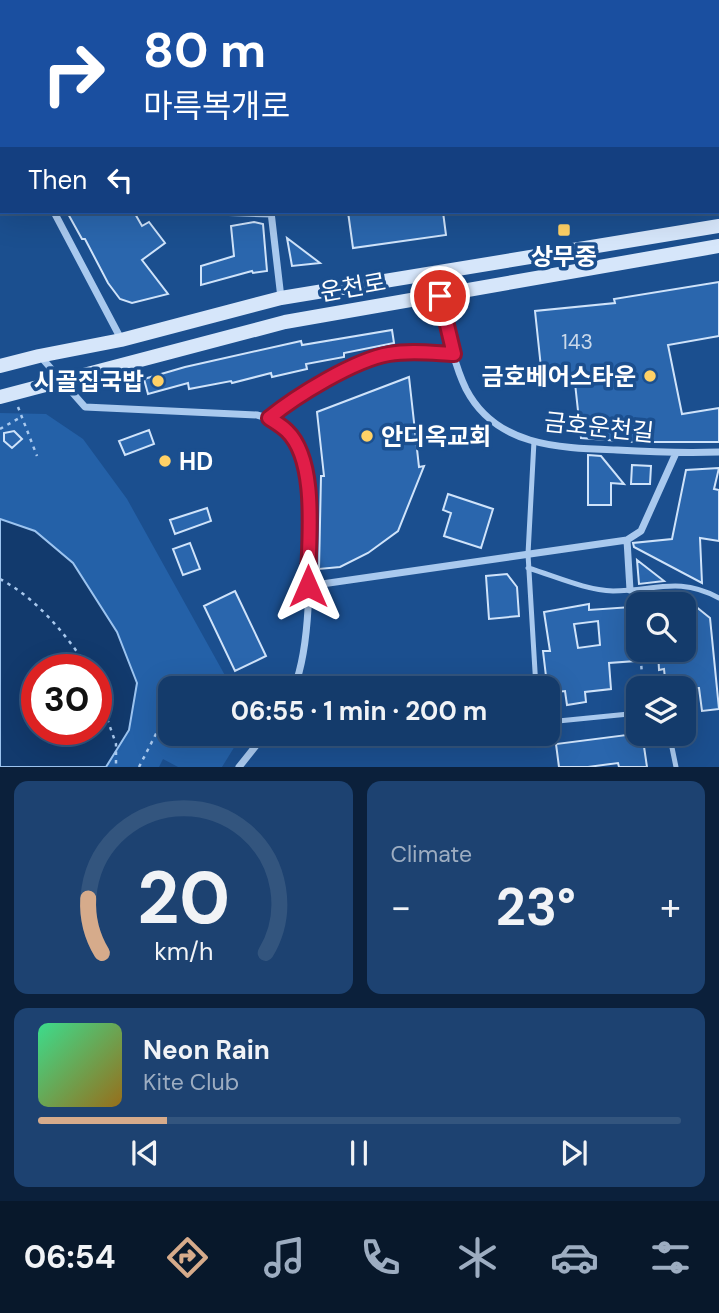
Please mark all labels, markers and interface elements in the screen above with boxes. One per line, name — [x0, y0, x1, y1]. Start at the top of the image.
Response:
text: 80 m — [143, 18, 266, 82]
icon: right — [28, 28, 119, 119]
text: 마륵복개로 — [143, 85, 290, 127]
icon: left — [101, 161, 139, 199]
text: Then — [28, 163, 87, 197]
marker: 상무중 — [556, 222, 572, 238]
place label: 상무중 — [531, 241, 597, 272]
street label: 운천로 — [318, 266, 388, 308]
pin — [410, 266, 470, 326]
icon: arrive — [421, 277, 459, 315]
house number: 143 — [561, 328, 593, 356]
place label: 금호베어스타운 — [481, 361, 636, 392]
place label: 시골집국밥 — [34, 366, 144, 397]
marker: 금호베어스타운 — [642, 368, 658, 384]
marker: 시골집국밥 — [150, 373, 166, 389]
street label: 금호운천길 — [542, 406, 656, 448]
place label: 안디옥교회 — [381, 421, 491, 452]
marker: 안디옥교회 — [359, 428, 375, 444]
place label: HD — [179, 446, 213, 477]
marker: HD — [157, 453, 173, 469]
position arrow — [271, 549, 345, 623]
map controls — [626, 592, 696, 746]
button: search — [626, 592, 696, 662]
speed limit sign: 30 — [21, 654, 112, 745]
button: layers — [626, 676, 696, 746]
text: 06:55 · 1 min · 200 m — [231, 694, 487, 728]
text: Climate — [391, 839, 472, 869]
text: 20 — [137, 852, 230, 947]
text: 23° — [496, 873, 576, 941]
text: − — [391, 882, 411, 932]
text: + — [660, 882, 681, 932]
text: km/h — [154, 935, 213, 968]
text: Neon Rain — [143, 1033, 270, 1067]
text: Kite Club — [143, 1067, 239, 1097]
icon: previous — [126, 1134, 164, 1172]
icon: pause — [340, 1134, 378, 1172]
icon: next — [555, 1134, 593, 1172]
icon: directions — [163, 1233, 212, 1282]
icon: music — [260, 1233, 309, 1282]
icon: phone — [356, 1233, 405, 1282]
icon: climate — [453, 1233, 502, 1282]
icon: car — [550, 1233, 599, 1282]
icon: filters — [646, 1233, 695, 1282]
text: 06:54 — [24, 1236, 115, 1278]

